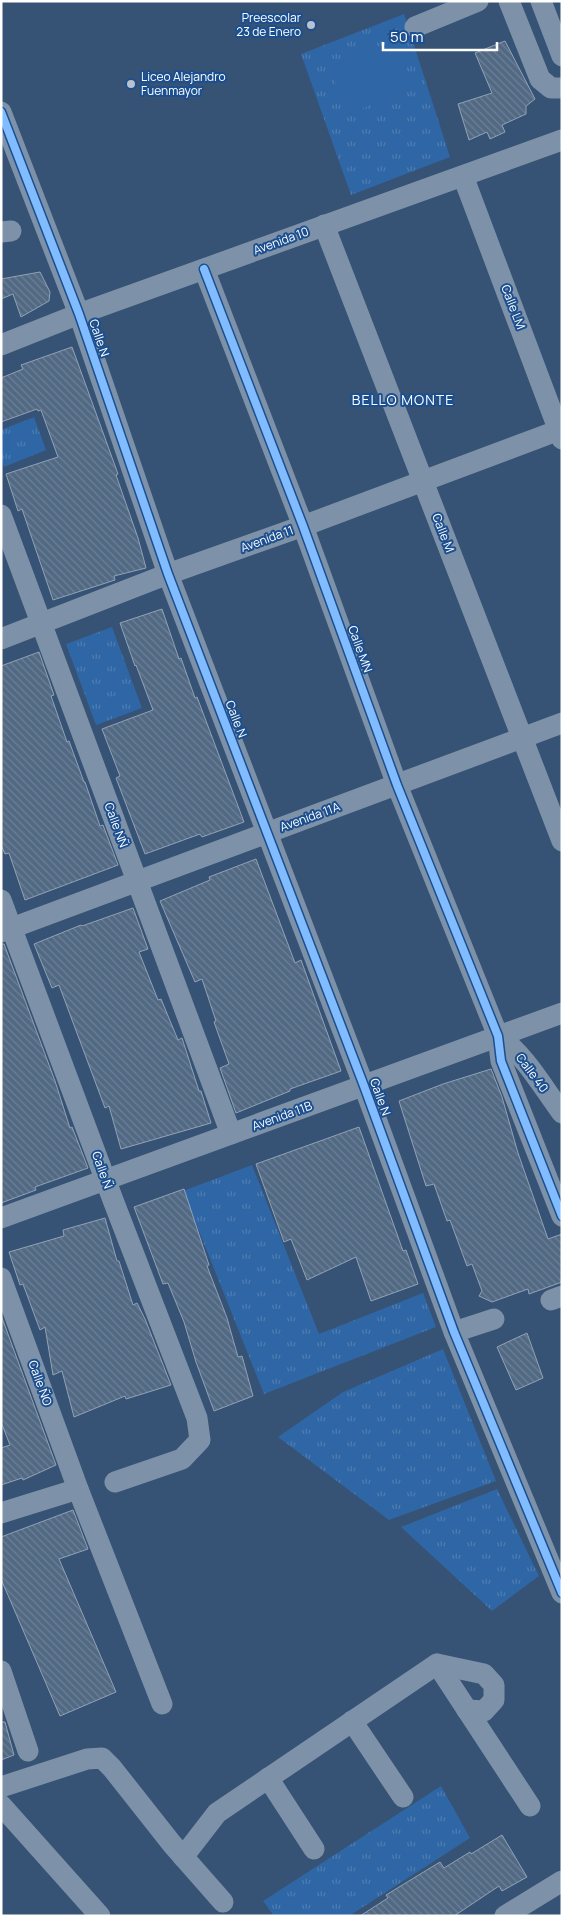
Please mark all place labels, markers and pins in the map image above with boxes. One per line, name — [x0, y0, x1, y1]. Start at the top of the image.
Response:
place label: Preescolar 23 de Enero — [236, 9, 302, 40]
marker: Preescolar 23 de Enero — [305, 19, 317, 31]
place label: Liceo Alejandro Fuenmayor — [141, 68, 226, 99]
marker: Liceo Alejandro Fuenmayor — [125, 78, 137, 90]

